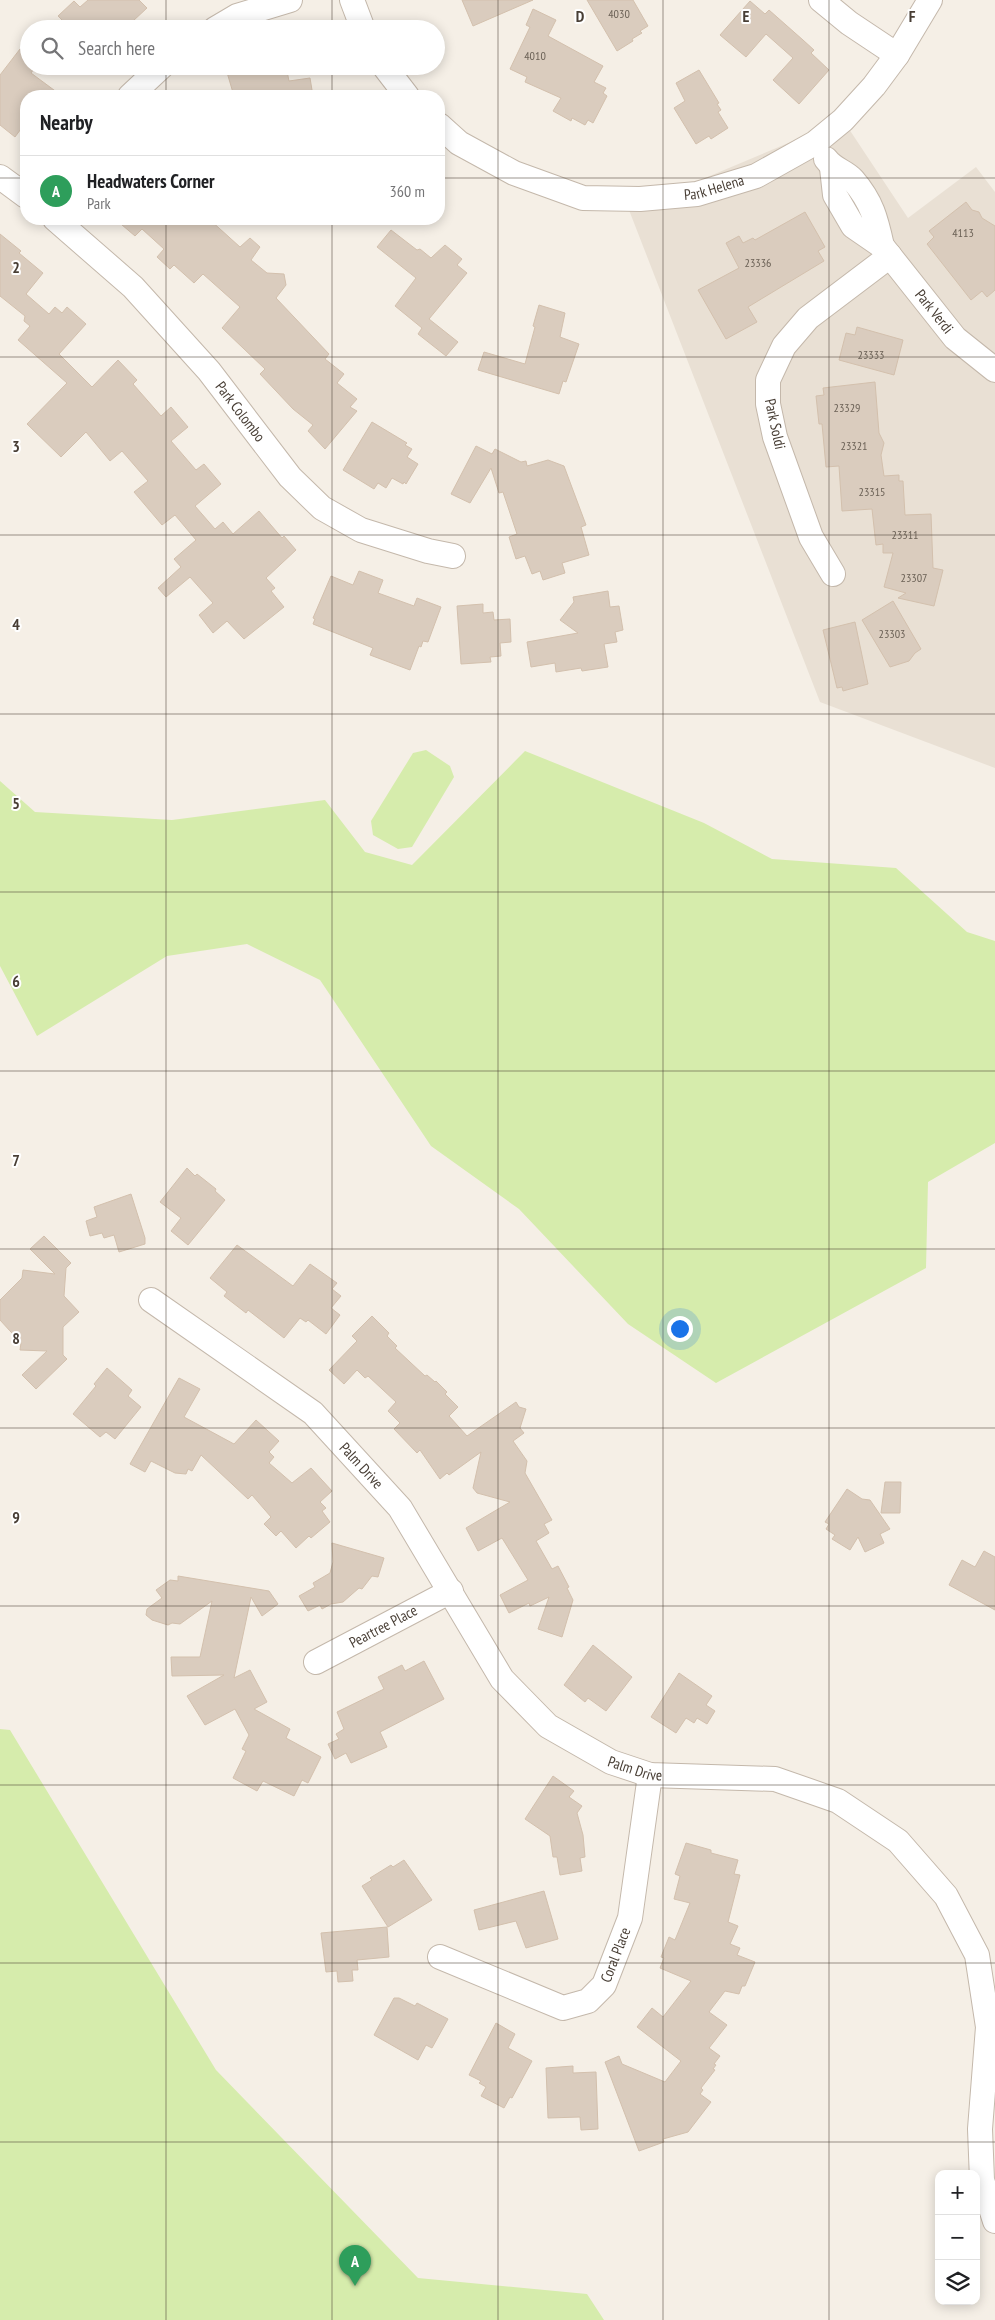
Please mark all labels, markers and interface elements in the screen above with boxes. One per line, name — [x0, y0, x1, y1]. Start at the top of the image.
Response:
text: D — [576, 6, 585, 26]
house number: 4030 — [608, 6, 630, 21]
text: E — [743, 6, 750, 26]
text: F — [909, 6, 916, 26]
search box — [20, 20, 445, 75]
icon: search — [38, 34, 66, 62]
text: Search here — [78, 36, 155, 60]
house number: 4010 — [524, 48, 546, 63]
text: Nearby — [40, 109, 93, 136]
text: Headwaters Corner — [87, 169, 215, 193]
street label: Park Helena — [683, 170, 746, 204]
text: A — [52, 181, 60, 201]
text: 360 m — [390, 181, 425, 201]
text: Park — [87, 193, 111, 213]
house number: 4113 — [952, 225, 974, 240]
house number: 23336 — [744, 255, 772, 270]
text: 2 — [12, 257, 20, 277]
street label: Park Verdi — [911, 285, 958, 337]
house number: 23333 — [857, 347, 885, 362]
street label: Park Colombo — [211, 377, 270, 445]
street label: Park Soldi — [761, 397, 790, 451]
house number: 23329 — [833, 400, 861, 415]
text: 3 — [12, 436, 20, 456]
house number: 23321 — [840, 438, 868, 453]
house number: 23315 — [858, 484, 886, 499]
house number: 23311 — [891, 527, 919, 542]
house number: 23307 — [900, 570, 928, 585]
text: 4 — [12, 614, 20, 634]
house number: 23303 — [878, 626, 906, 641]
text: 5 — [12, 793, 20, 813]
text: 6 — [12, 971, 20, 991]
text: 7 — [12, 1150, 20, 1170]
your location — [667, 1316, 693, 1342]
text: 8 — [12, 1328, 20, 1348]
street label: Palm Drive — [336, 1438, 388, 1493]
text: 9 — [12, 1507, 20, 1527]
street label: Peartree Place — [346, 1600, 420, 1652]
street label: Palm Drive — [605, 1752, 663, 1784]
street label: Coral Place — [596, 1925, 634, 1985]
map controls — [935, 2170, 980, 2305]
button: + — [935, 2170, 980, 2215]
button: − — [935, 2215, 980, 2260]
pin: A — [339, 2245, 371, 2286]
button: layers — [935, 2260, 980, 2305]

